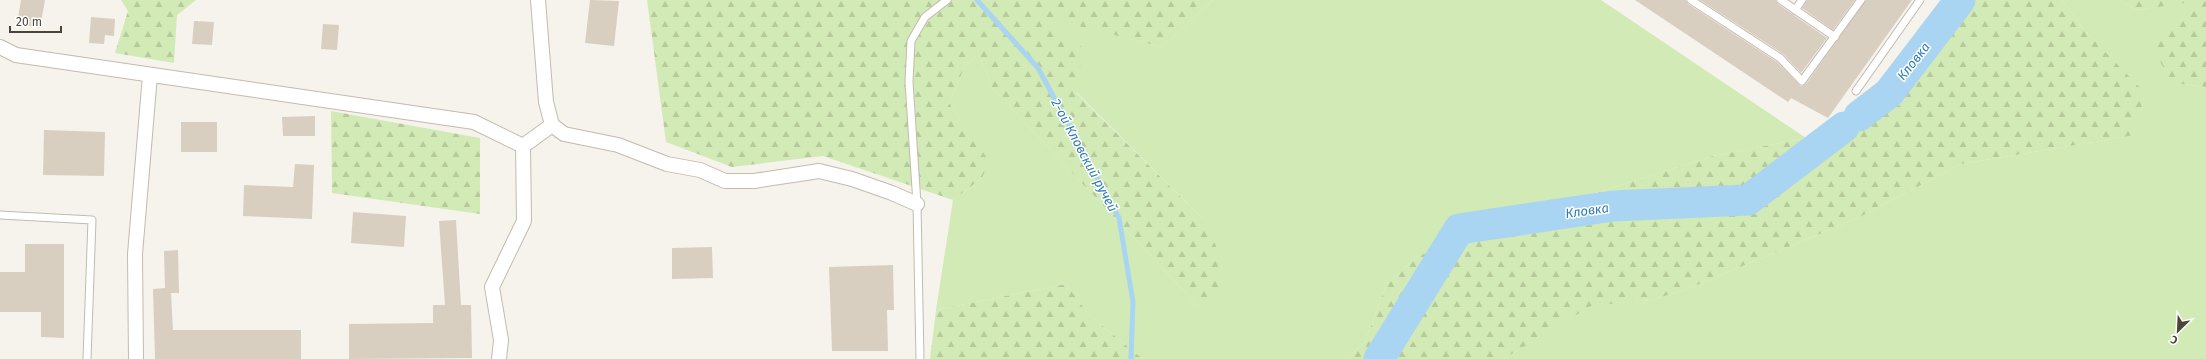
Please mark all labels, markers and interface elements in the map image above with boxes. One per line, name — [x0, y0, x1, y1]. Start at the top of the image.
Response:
scale bar — [10, 8, 61, 34]
text: 20 m — [16, 15, 42, 29]
water label: Кловка — [1894, 39, 1933, 83]
water label: 2-ой Кловский ручей — [1048, 96, 1121, 214]
water label: Кловка — [1564, 200, 1610, 221]
north arrow — [2158, 311, 2198, 351]
text: С — [2168, 332, 2180, 347]

